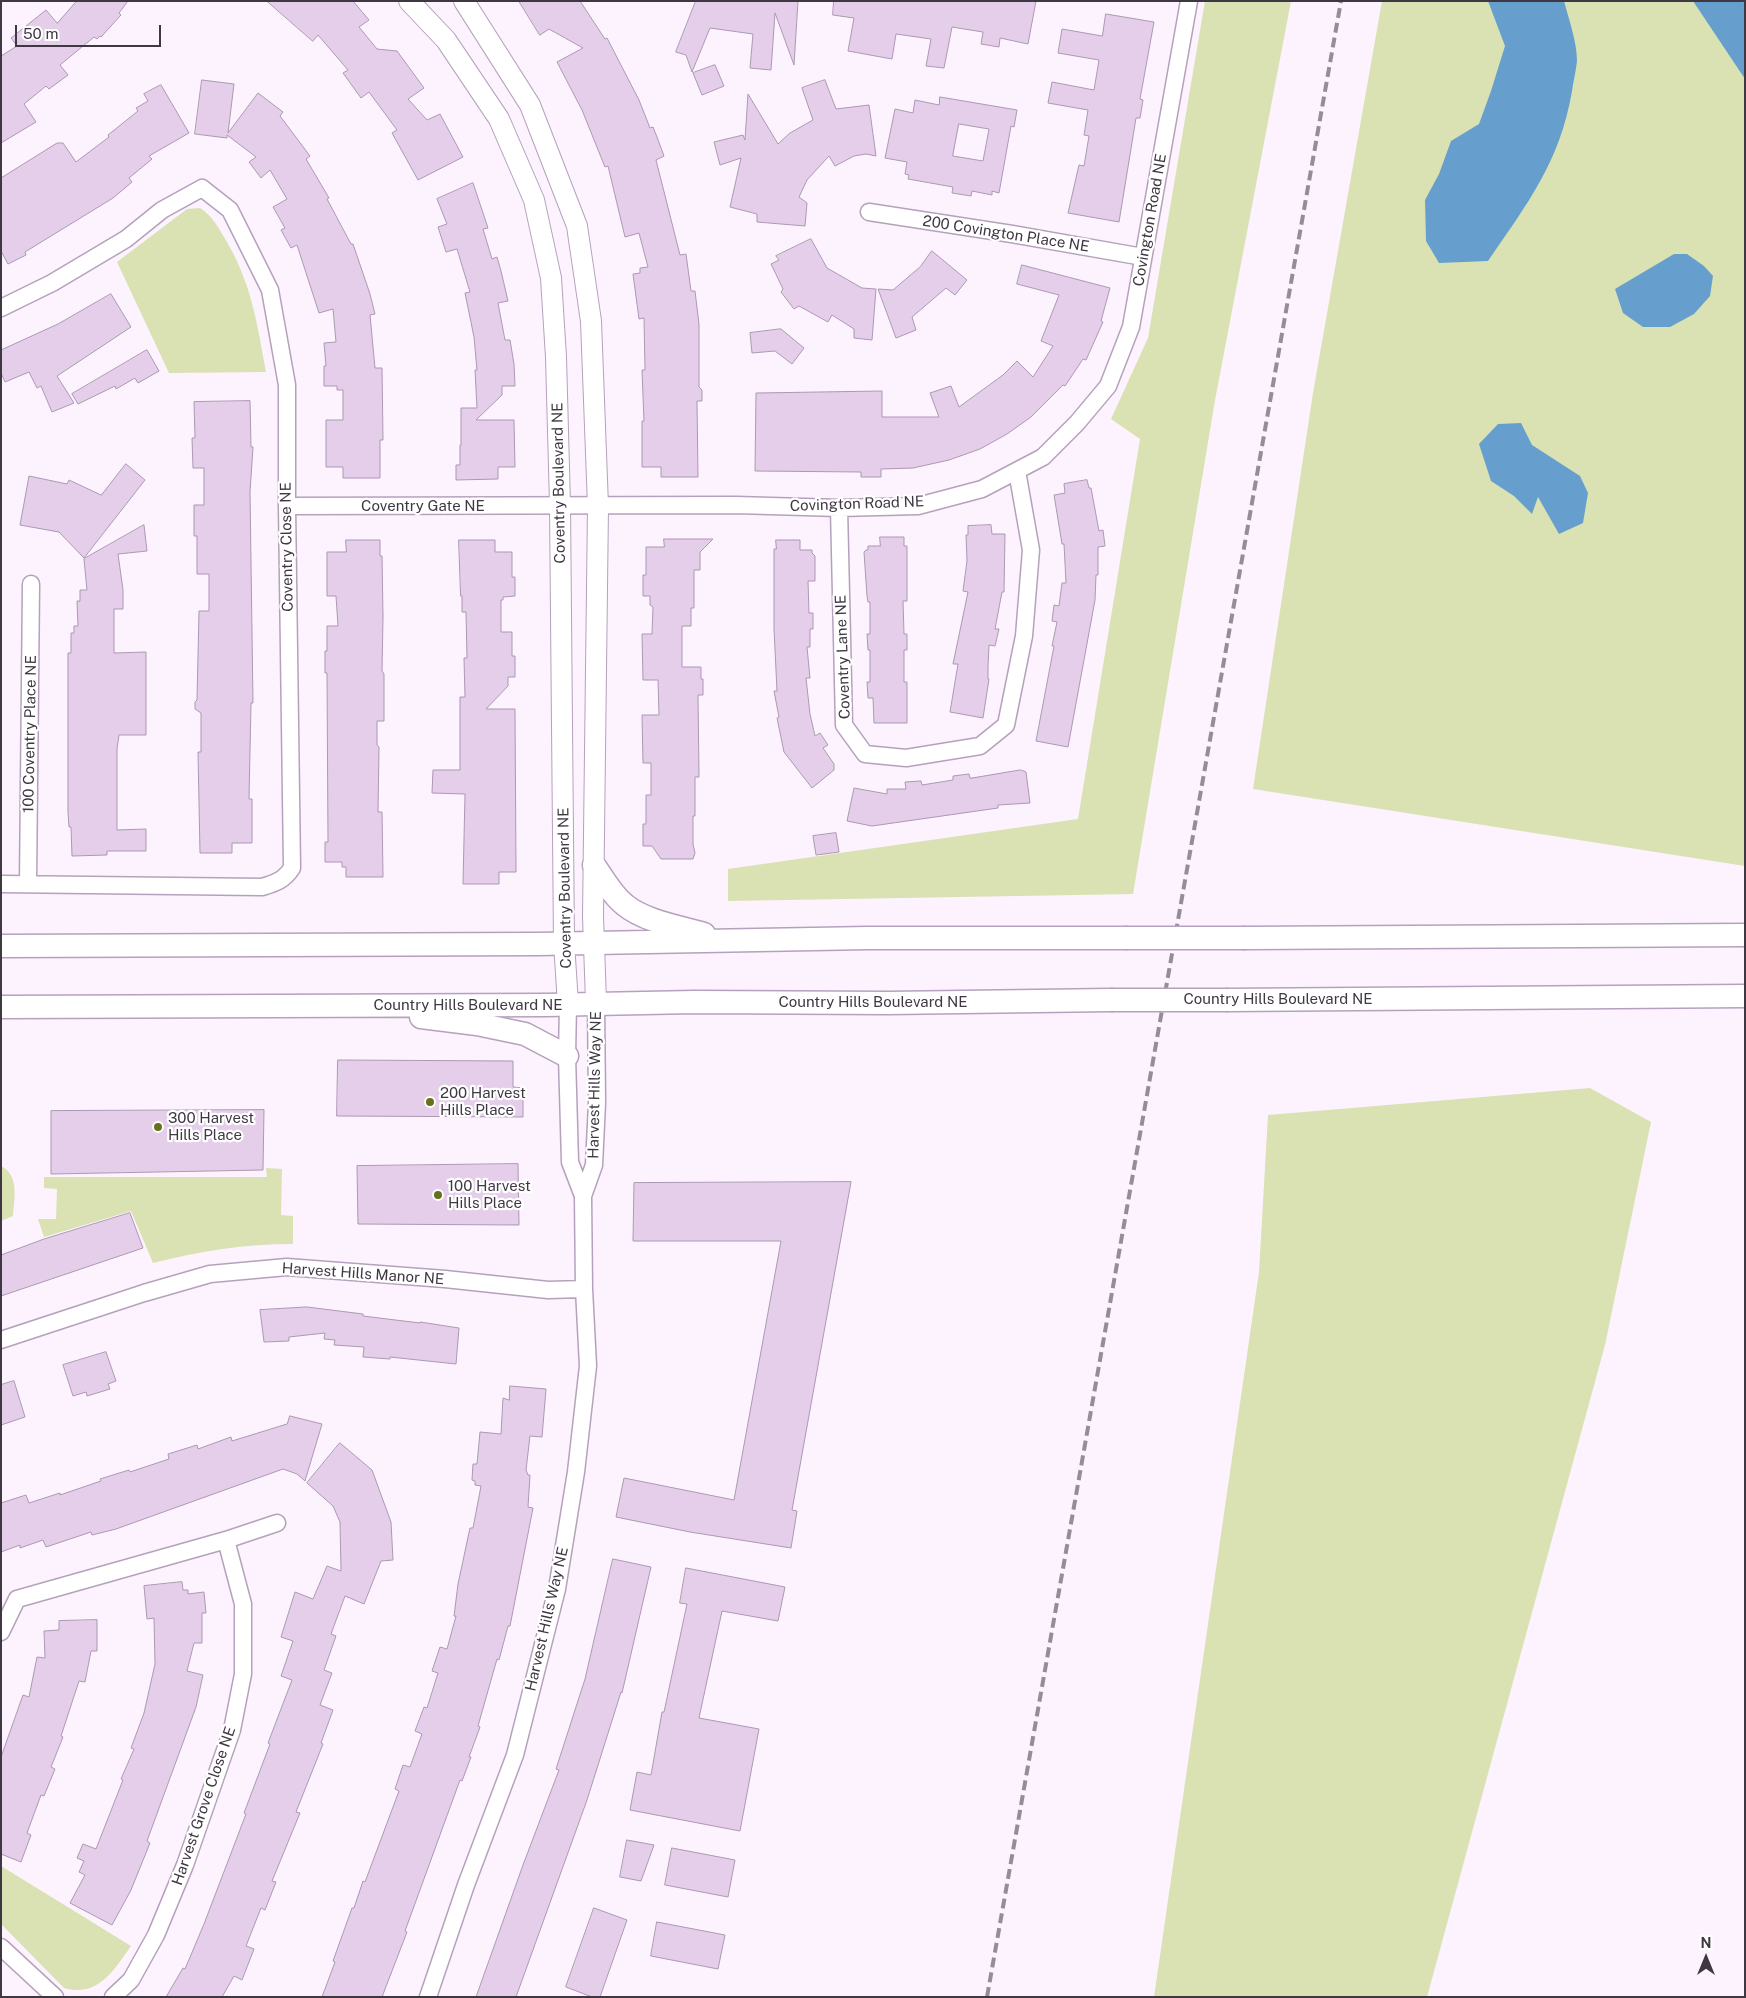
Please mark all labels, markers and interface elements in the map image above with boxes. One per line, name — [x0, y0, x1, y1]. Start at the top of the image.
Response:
scale bar — [18, 15, 164, 47]
text: 50 m — [23, 25, 58, 42]
street label: Covington Road NE — [1129, 152, 1171, 288]
street label: 200 Covington Place NE — [921, 212, 1091, 256]
street label: Coventry Boulevard NE — [549, 402, 569, 564]
street label: Coventry Close NE — [277, 482, 297, 612]
street label: Covington Road NE — [790, 493, 924, 515]
street label: Coventry Gate NE — [361, 497, 485, 515]
street label: Coventry Lane NE — [832, 594, 854, 720]
street label: 100 Coventry Place NE — [20, 655, 40, 813]
street label: Coventry Boulevard NE — [555, 807, 575, 969]
street label: Country Hills Boulevard NE — [1183, 990, 1373, 1008]
street label: Country Hills Boulevard NE — [778, 993, 968, 1011]
street label: Country Hills Boulevard NE — [373, 996, 563, 1014]
street label: Harvest Hills Way NE — [585, 1011, 605, 1159]
place label: 200 Harvest Hills Place — [440, 1084, 526, 1119]
marker: 200 Harvest Hills Place — [424, 1096, 436, 1108]
place label: 300 Harvest Hills Place — [168, 1109, 254, 1144]
marker: 300 Harvest Hills Place — [152, 1121, 164, 1133]
place label: 100 Harvest Hills Place — [448, 1177, 531, 1212]
marker: 100 Harvest Hills Place — [432, 1189, 444, 1201]
street label: Harvest Hills Manor NE — [281, 1259, 445, 1289]
street label: Harvest Hills Way NE — [522, 1545, 572, 1693]
street label: Harvest Grove Close NE — [168, 1724, 240, 1888]
north arrow — [1681, 1933, 1731, 1983]
text: N — [1701, 1935, 1711, 1951]

